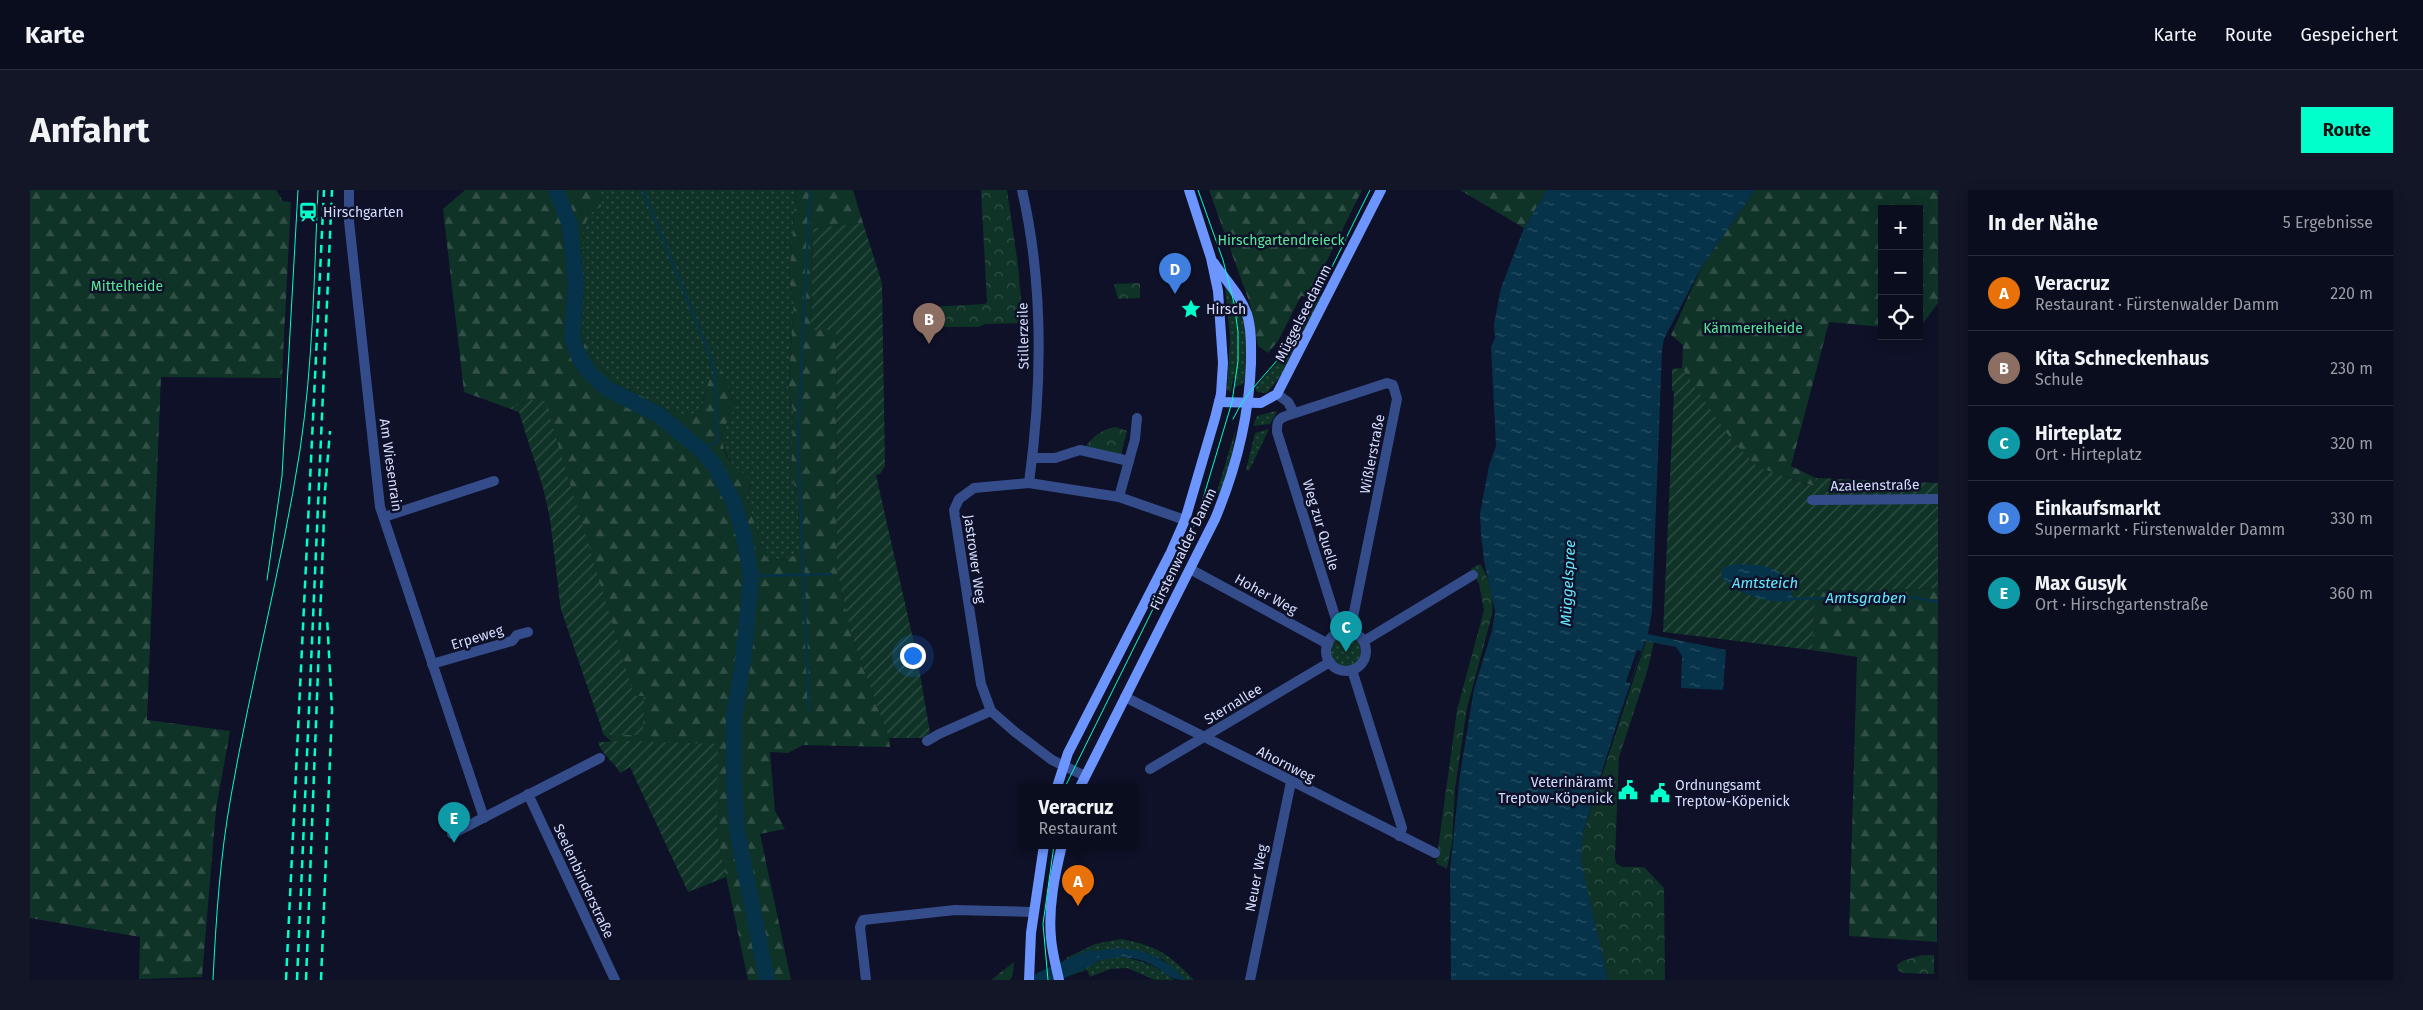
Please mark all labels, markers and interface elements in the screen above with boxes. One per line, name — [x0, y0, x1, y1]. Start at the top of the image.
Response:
text: Karte — [25, 21, 85, 49]
text: Karte — [2154, 24, 2197, 46]
text: Route — [2225, 24, 2272, 46]
text: Gespeichert — [2300, 24, 2398, 46]
button: Route — [2301, 107, 2393, 153]
text: Anfahrt — [30, 109, 149, 151]
station icon: Hirschgarten — [297, 201, 319, 223]
place label: Hirschgarten — [323, 204, 404, 221]
map controls — [1878, 205, 1923, 340]
button: + — [1878, 205, 1923, 250]
text: In der Nähe — [1988, 210, 2098, 236]
text: 5 Ergebnisse — [2283, 213, 2373, 232]
park label: Hirschgartendreieck — [1217, 232, 1345, 249]
button: − — [1878, 250, 1923, 295]
pin: D — [1159, 253, 1191, 294]
street label: Müggelseedamm — [1272, 262, 1335, 365]
text: Veracruz — [2035, 272, 2110, 295]
park label: Mittelheide — [91, 278, 163, 295]
text: A — [1999, 284, 2009, 303]
text: 220 m — [2330, 284, 2373, 303]
button: locate — [1878, 295, 1923, 340]
text: Restaurant · Fürstenwalder Damm — [2035, 295, 2279, 314]
place icon: Hirsch — [1180, 298, 1202, 320]
place label: Hirsch — [1206, 301, 1246, 318]
street label: Stillerzeile — [1014, 302, 1033, 370]
pin: B — [913, 303, 945, 344]
park label: Kämmereiheide — [1703, 320, 1803, 337]
text: Kita Schneckenhaus — [2035, 347, 2209, 370]
text: B — [1999, 359, 2009, 378]
text: 230 m — [2330, 359, 2373, 378]
text: Schule — [2035, 370, 2083, 389]
street label: Wißlerstraße — [1356, 413, 1389, 495]
street label: Am Wiesenrain — [376, 417, 405, 513]
text: Hirteplatz — [2035, 422, 2121, 445]
text: C — [1999, 434, 2009, 453]
text: 320 m — [2330, 434, 2373, 453]
text: Ort · Hirteplatz — [2035, 445, 2142, 464]
street label: Azaleenstraße — [1830, 476, 1920, 495]
street label: Weg zur Quelle — [1299, 477, 1342, 573]
street label: Fürstenwalder Damm — [1146, 485, 1220, 613]
text: Einkaufsmarkt — [2035, 497, 2161, 520]
text: D — [1999, 509, 2009, 528]
text: 330 m — [2330, 509, 2373, 528]
street label: Jastrower Weg — [960, 514, 989, 605]
text: Supermarkt · Fürstenwalder Damm — [2035, 520, 2285, 539]
water label: Müggelspree — [1557, 539, 1579, 626]
street label: Hoher Weg — [1231, 570, 1301, 619]
text: Max Gusyk — [2035, 572, 2127, 595]
water label: Amtsteich — [1731, 574, 1798, 592]
text: E — [2000, 584, 2008, 603]
text: 360 m — [2330, 584, 2373, 603]
water label: Amtsgraben — [1824, 589, 1907, 607]
text: Ort · Hirschgartenstraße — [2035, 595, 2208, 614]
pin: C — [1330, 611, 1362, 652]
street label: Erpeweg — [449, 621, 506, 653]
your location — [900, 643, 926, 669]
street label: Sternallee — [1201, 681, 1265, 728]
street label: Ahornweg — [1254, 743, 1318, 787]
place label: Veterinäramt Treptow-Köpenick — [1498, 774, 1614, 807]
place label: Ordnungsamt Treptow-Köpenick — [1675, 777, 1790, 810]
public building icon: Veterinäramt Treptow-Köpenick — [1617, 779, 1639, 801]
public building icon: Ordnungsamt Treptow-Köpenick — [1649, 782, 1671, 804]
popup — [1019, 784, 1137, 849]
text: Veracruz — [1039, 796, 1113, 819]
pin: E — [438, 802, 470, 843]
text: Restaurant — [1039, 819, 1117, 838]
street label: Seelenbinderstraße — [550, 821, 618, 941]
street label: Neuer Weg — [1242, 842, 1271, 913]
pin: A — [1062, 865, 1094, 906]

